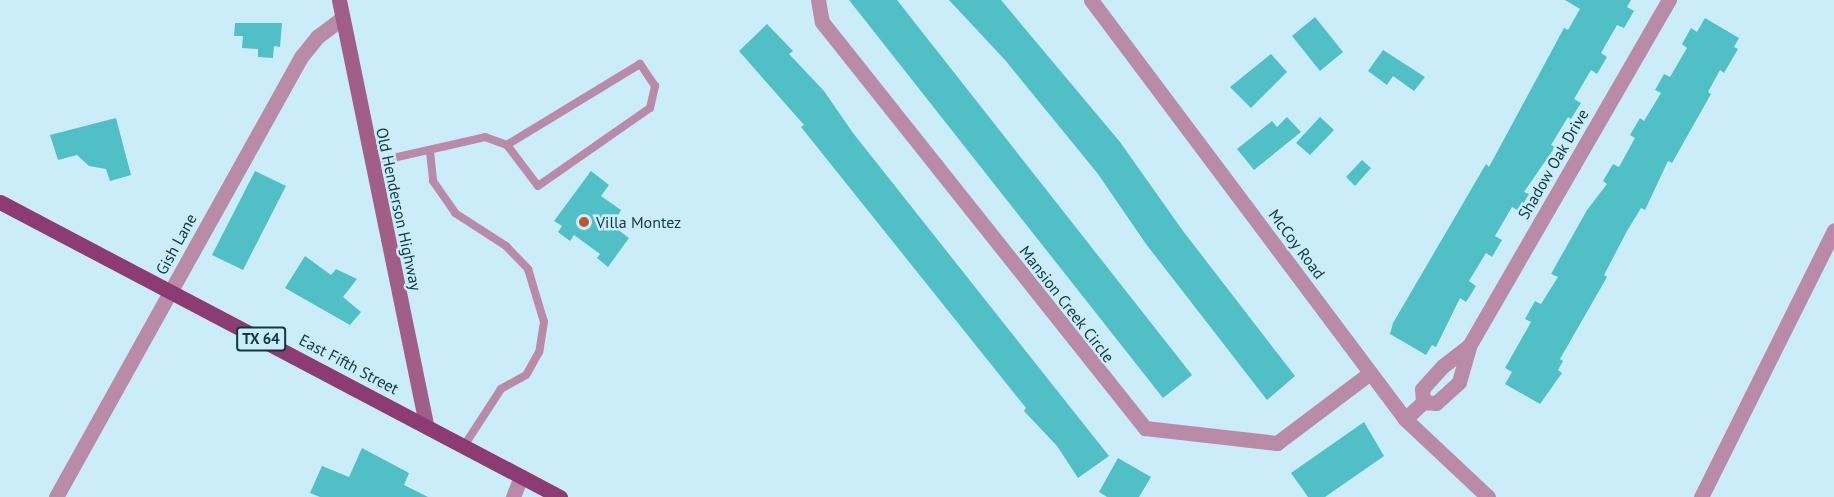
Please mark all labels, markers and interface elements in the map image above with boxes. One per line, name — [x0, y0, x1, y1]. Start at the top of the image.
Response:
street label: Shadow Oak Drive — [1513, 105, 1593, 223]
street label: Old Henderson Highway — [372, 126, 426, 292]
street label: McCoy Road — [1265, 205, 1329, 283]
street label: Gish Lane — [151, 210, 201, 278]
place label: Villa Montez — [596, 212, 681, 232]
marker: Villa Montez — [577, 215, 591, 229]
street label: Mansion Creek Circle — [1015, 242, 1119, 366]
road number: TX 64 — [236, 327, 286, 351]
street label: East Fifth Street — [296, 330, 402, 398]

